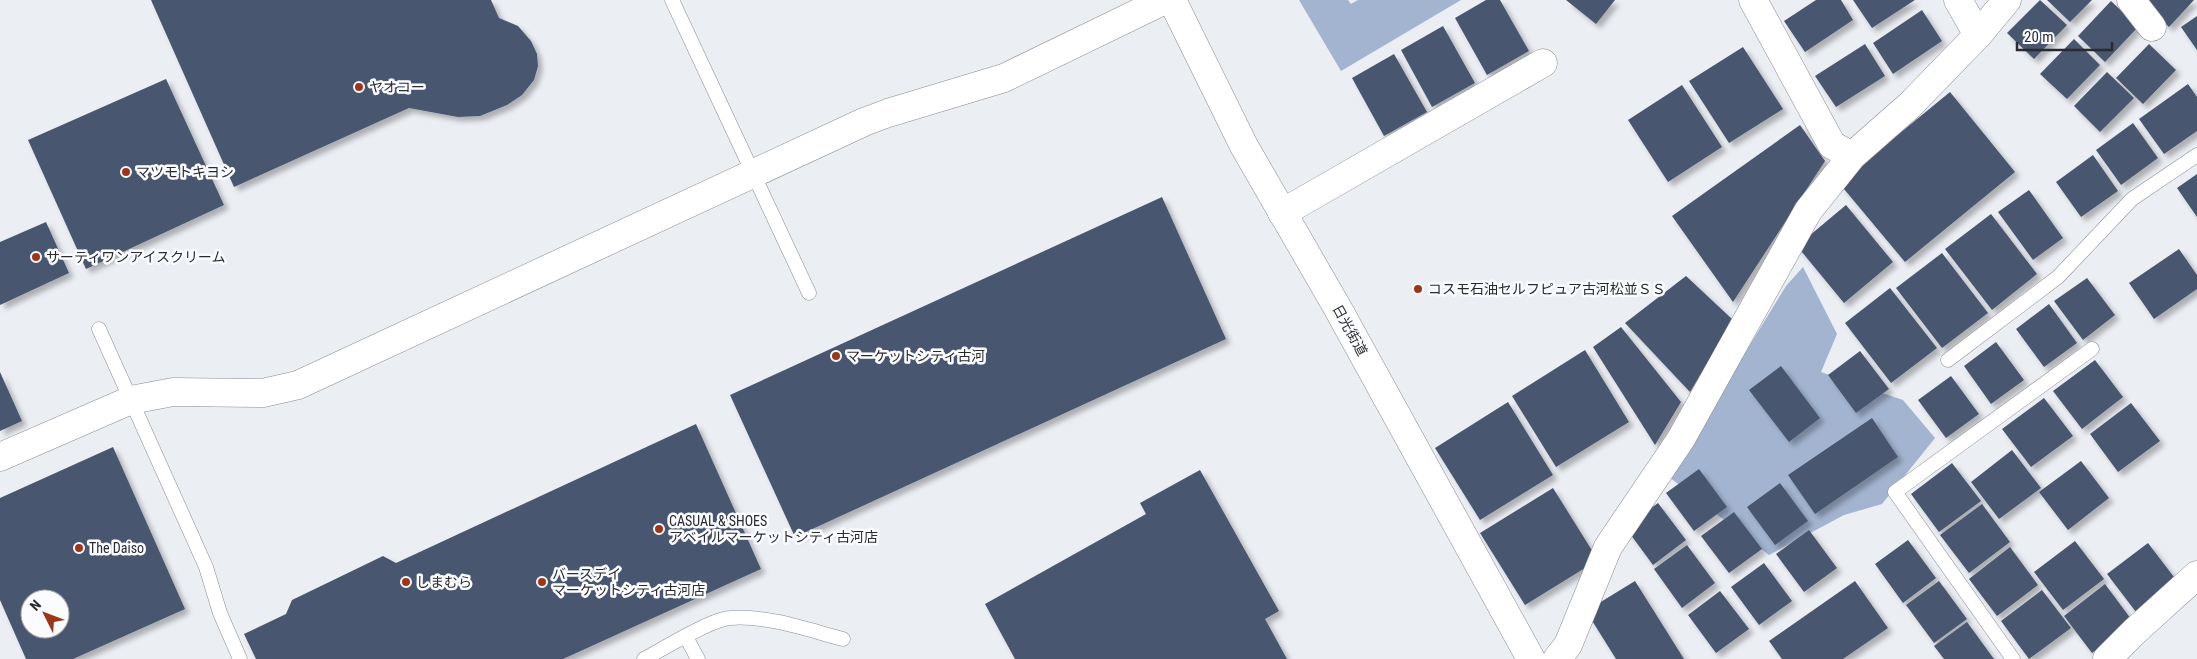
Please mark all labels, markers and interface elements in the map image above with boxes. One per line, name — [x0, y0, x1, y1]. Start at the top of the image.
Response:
scale bar — [2017, 20, 2112, 52]
text: 20 m — [2024, 28, 2054, 46]
place label: ヤオコー — [369, 79, 425, 95]
marker: ヤオコー — [353, 81, 365, 93]
place label: マツモトキヨシ — [136, 164, 234, 180]
marker: マツモトキヨシ — [120, 166, 132, 178]
place label: サーティワンアイスクリーム — [46, 249, 226, 265]
marker: サーティワンアイスクリーム — [30, 251, 42, 263]
place label: コスモ石油セルフピュア古河松並ＳＳ — [1428, 281, 1666, 297]
marker: コスモ石油セルフピュア古河松並ＳＳ — [1412, 283, 1424, 295]
street label: 日光街道 — [1329, 302, 1371, 358]
place label: マーケットシティ古河 — [846, 348, 985, 364]
marker: マーケットシティ古河 — [830, 350, 842, 362]
place label: CASUAL & SHOES アベイルマーケットシティ古河店 — [669, 513, 878, 545]
marker: CASUAL & SHOES アベイルマーケットシティ古河店 — [653, 523, 665, 535]
place label: The Daiso — [89, 540, 144, 556]
marker: The Daiso — [73, 542, 85, 554]
place label: バースデイ マーケットシティ古河店 — [552, 566, 705, 598]
place label: しまむら — [416, 574, 472, 590]
marker: しまむら — [400, 576, 412, 588]
marker: バースデイ マーケットシティ古河店 — [536, 576, 548, 588]
north arrow — [20, 589, 70, 639]
text: N — [27, 597, 44, 614]

